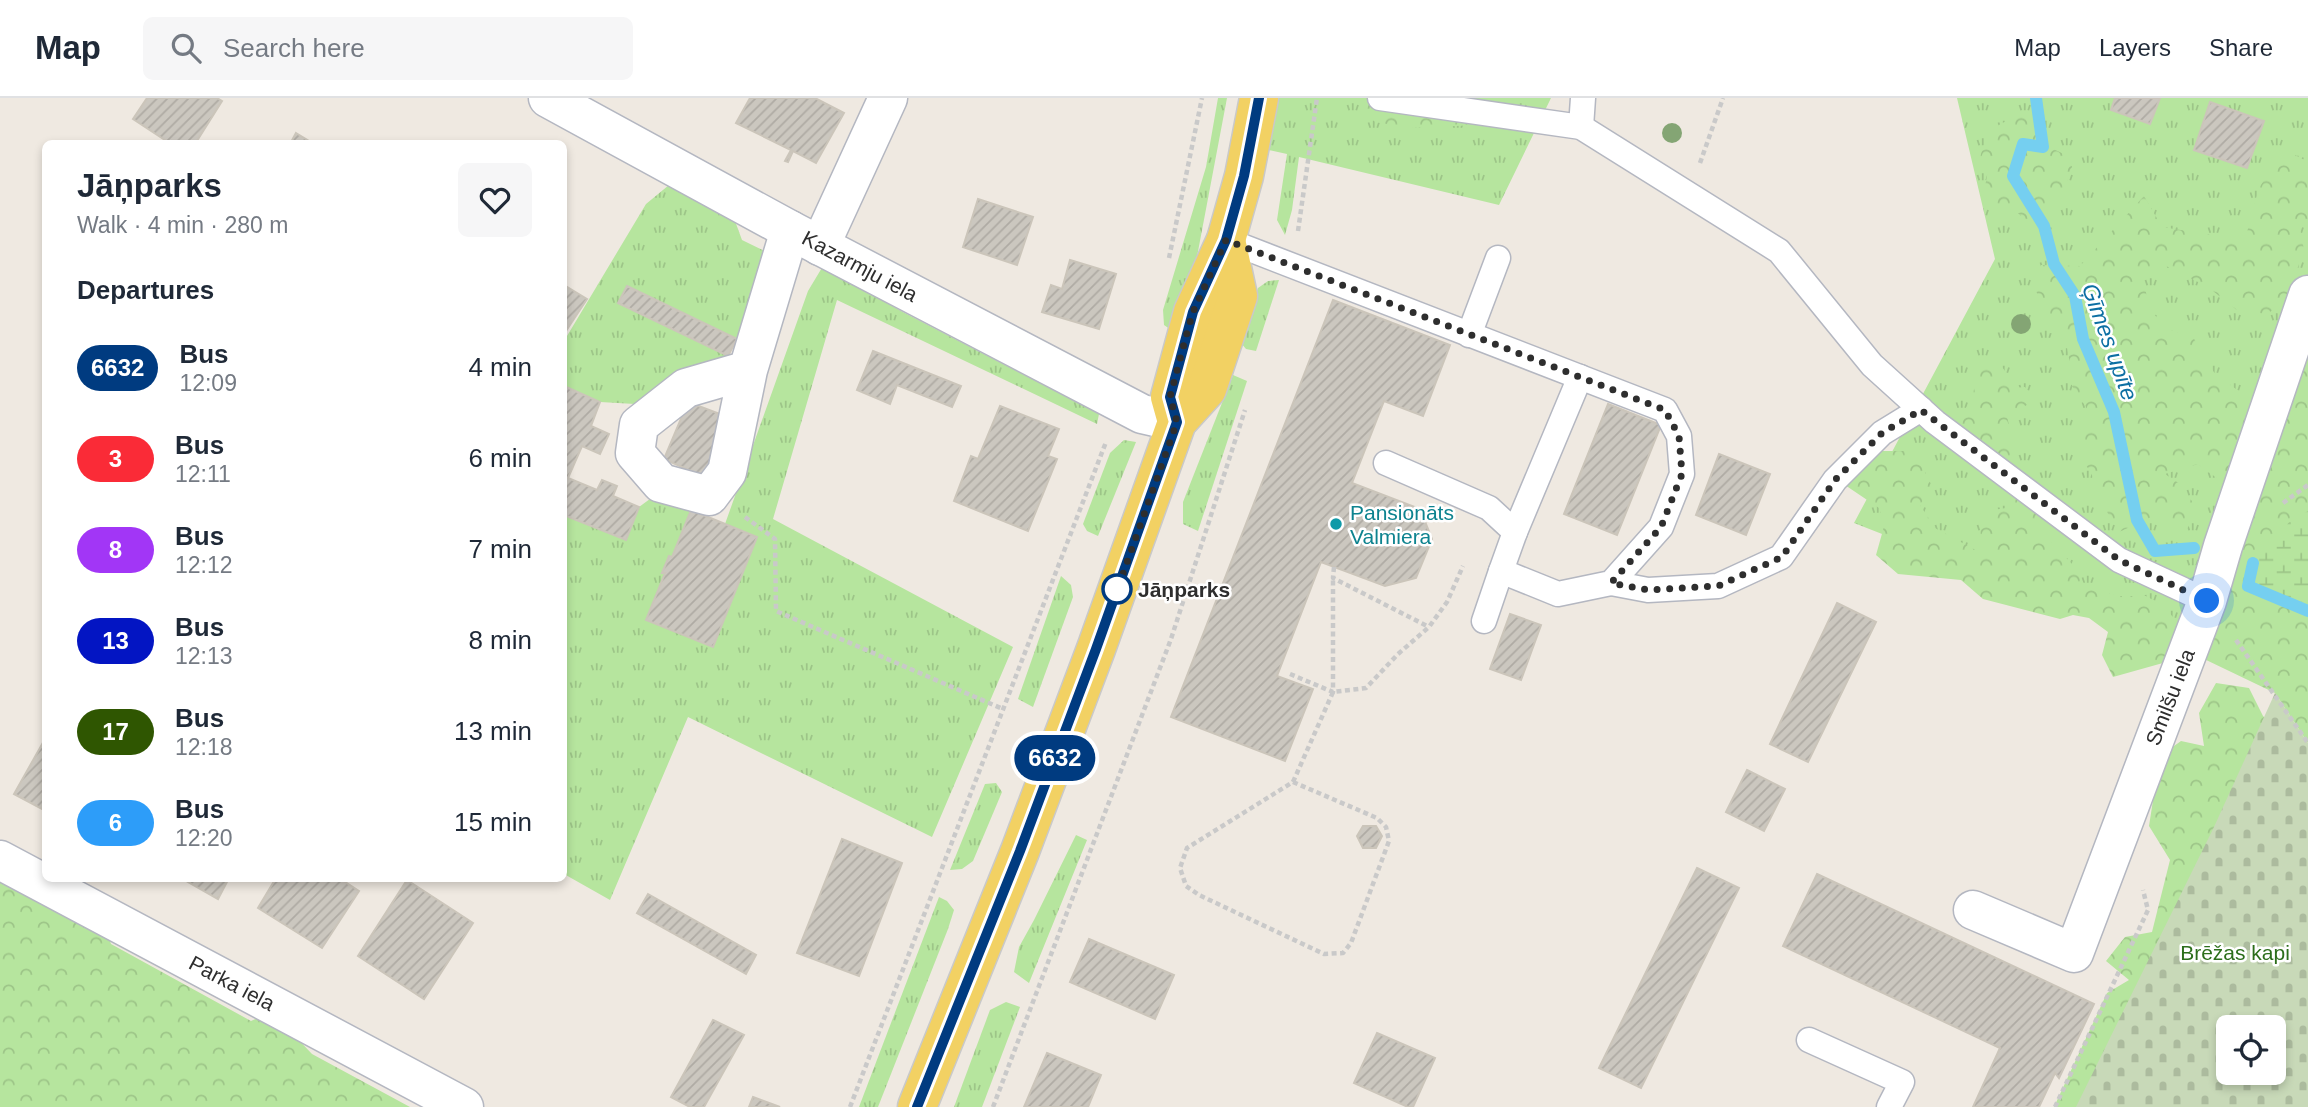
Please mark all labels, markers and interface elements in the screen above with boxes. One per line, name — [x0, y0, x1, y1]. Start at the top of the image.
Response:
search box — [143, 17, 633, 80]
text: Map — [35, 29, 101, 66]
icon: search — [167, 29, 205, 67]
text: Search here — [223, 33, 365, 63]
text: Map — [2014, 34, 2061, 61]
text: Layers — [2099, 34, 2171, 61]
text: Share — [2209, 34, 2273, 61]
button: heart — [458, 163, 532, 237]
text: Jāņparks — [77, 167, 222, 204]
text: Walk · 4 min · 280 m — [77, 212, 288, 238]
street label: Kazarmju iela — [798, 226, 922, 306]
text: Departures — [77, 275, 214, 305]
water label: Ģīmes upīte — [2077, 280, 2143, 404]
text: Bus — [179, 339, 229, 369]
text: 4 min — [468, 352, 532, 382]
text: 6632 — [91, 354, 144, 381]
text: 12:09 — [179, 370, 237, 396]
text: Bus — [175, 430, 224, 460]
text: 6 min — [468, 443, 532, 473]
text: 3 — [109, 445, 122, 472]
text: 12:11 — [175, 461, 231, 487]
place label: Pansionāts Valmiera — [1350, 501, 1454, 548]
marker: Pansionāts Valmiera — [1328, 516, 1344, 532]
text: Bus — [175, 521, 224, 551]
text: 7 min — [468, 534, 532, 564]
text: 8 — [109, 536, 122, 563]
text: 12:12 — [175, 552, 233, 578]
marker: Jāņparks — [1102, 574, 1132, 604]
place label: Jāņparks — [1138, 578, 1230, 601]
your location — [2189, 583, 2224, 618]
text: Bus — [175, 612, 224, 642]
text: 8 min — [468, 625, 532, 655]
text: 13 — [102, 627, 129, 654]
text: 12:13 — [175, 643, 233, 669]
street label: Smilšu iela — [2141, 645, 2199, 749]
text: Bus — [175, 703, 224, 733]
text: 13 min — [454, 716, 532, 746]
text: 17 — [102, 718, 129, 745]
text: 12:18 — [175, 734, 233, 760]
line badge: 6632 — [1006, 735, 1104, 781]
text: 6632 — [1028, 744, 1082, 771]
text: Bus — [175, 794, 224, 824]
text: 15 min — [454, 807, 532, 837]
text: 6 — [109, 809, 122, 836]
text: 12:20 — [175, 825, 233, 851]
park label: Brēžas kapi — [2180, 941, 2290, 964]
street label: Parka iela — [185, 951, 279, 1015]
map controls — [2216, 1015, 2286, 1085]
button: locate — [2216, 1015, 2286, 1085]

